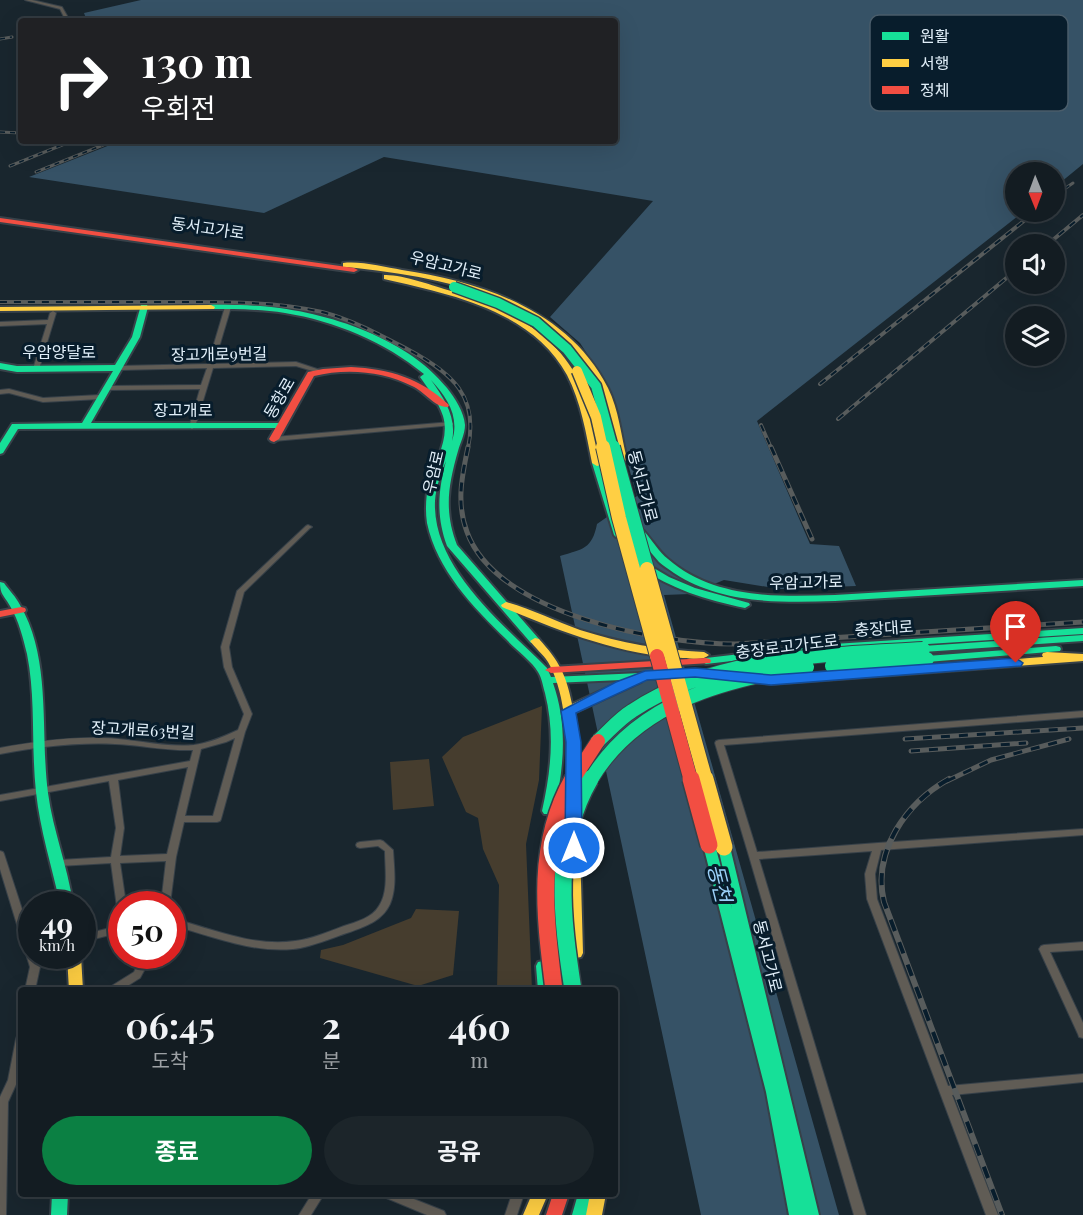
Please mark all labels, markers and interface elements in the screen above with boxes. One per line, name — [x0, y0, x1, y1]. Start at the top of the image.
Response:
legend — [870, 15, 1068, 111]
text: 원활 — [920, 25, 950, 46]
text: 130 m — [141, 33, 252, 89]
icon: right — [42, 42, 120, 120]
text: 서행 — [920, 52, 949, 73]
text: 정체 — [920, 79, 949, 100]
text: 우회전 — [141, 89, 216, 125]
north arrow — [1005, 162, 1065, 222]
map controls — [1005, 162, 1065, 366]
street label: 동서고가로 — [170, 212, 246, 243]
button: sound — [1005, 234, 1065, 294]
street label: 우암고가로 — [408, 245, 485, 284]
button: layers — [1005, 306, 1065, 366]
street label: 우암양달로 — [22, 341, 96, 362]
street label: 장고개로9번길 — [171, 342, 267, 365]
street label: 동항로 — [258, 373, 299, 422]
street label: 장고개로 — [154, 399, 213, 420]
street label: 우암로 — [417, 448, 448, 496]
street label: 동서고가로 — [624, 448, 663, 524]
street label: 우암고가로 — [769, 570, 843, 593]
pin — [990, 601, 1041, 663]
icon: arrive — [999, 610, 1032, 643]
street label: 충장대로 — [854, 615, 914, 640]
street label: 충장로고가도로 — [735, 629, 840, 662]
street label: 장고개로63번길 — [91, 716, 195, 743]
position arrow — [542, 816, 606, 880]
water label: 동천 — [703, 860, 740, 907]
speed limit sign: 50 — [108, 891, 186, 969]
text: 49 — [41, 903, 73, 943]
street label: 동서고가로 — [749, 918, 788, 994]
text: km/h — [39, 935, 75, 955]
text: 06:45 — [125, 1000, 215, 1048]
text: 2 — [322, 1000, 341, 1048]
text: 460 — [448, 1001, 511, 1049]
text: 도착 — [152, 1046, 188, 1073]
text: 분 — [322, 1046, 341, 1073]
text: m — [471, 1046, 488, 1073]
button: 종료 — [42, 1116, 312, 1185]
button: 공유 — [324, 1116, 594, 1185]

